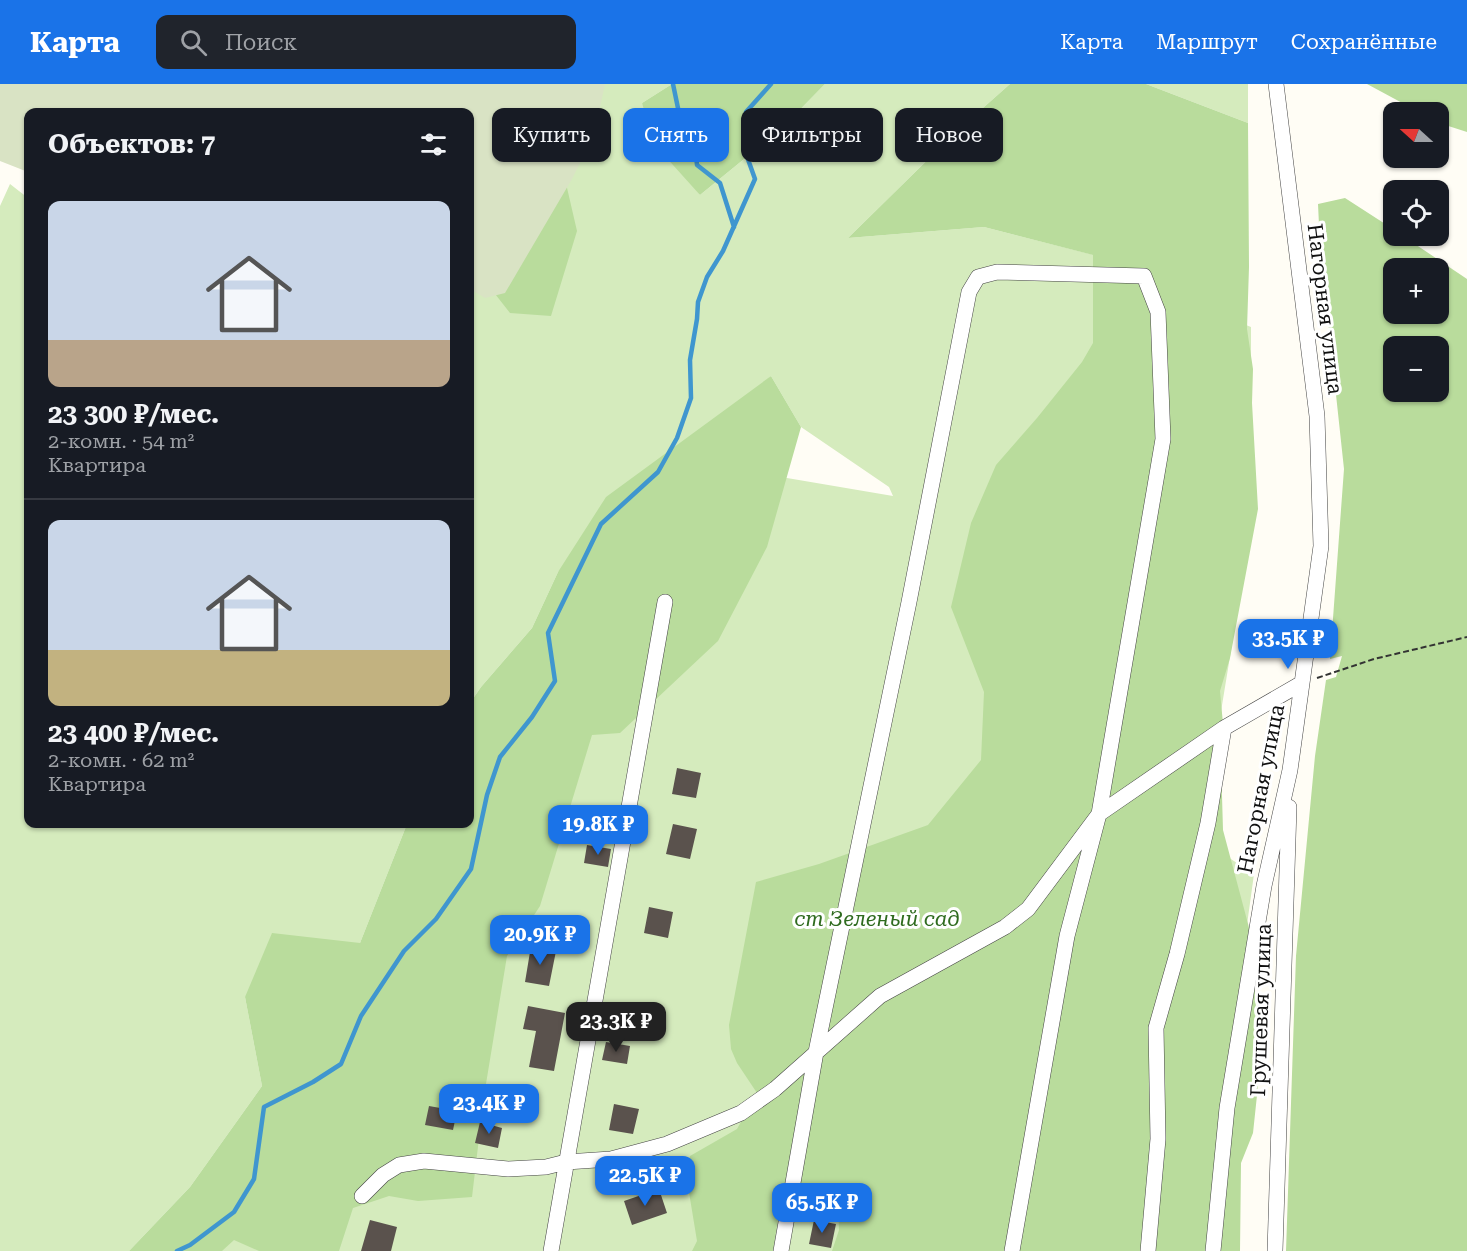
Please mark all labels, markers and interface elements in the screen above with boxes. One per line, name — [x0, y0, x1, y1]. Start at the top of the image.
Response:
search box — [156, 15, 576, 69]
text: Карта — [30, 26, 120, 59]
icon: search — [177, 26, 210, 59]
text: Поиск — [225, 30, 297, 55]
text: Карта — [1060, 30, 1123, 54]
text: Маршрут — [1156, 30, 1258, 54]
text: Сохранённые — [1291, 30, 1437, 54]
north arrow — [1383, 102, 1449, 168]
map controls — [1383, 102, 1449, 402]
chip: Купить — [492, 108, 611, 162]
chip: Снять — [623, 108, 729, 162]
chip: Фильтры — [741, 108, 883, 162]
chip: Новое — [895, 108, 1003, 162]
icon: filters — [417, 128, 450, 161]
text: Объектов: 7 — [48, 129, 215, 159]
button: locate — [1383, 180, 1449, 246]
street label: Нагорная улица — [1303, 222, 1347, 397]
icon: home — [195, 240, 303, 348]
button: + — [1383, 258, 1449, 324]
button: − — [1383, 336, 1449, 402]
text: 23 300 ₽/мес. — [48, 399, 219, 429]
text: 2-комн. · 54 m² — [48, 429, 194, 453]
text: Квартира — [48, 453, 146, 477]
icon: home — [195, 559, 303, 667]
pin: 33.5K ₽ — [1233, 619, 1343, 670]
text: 33.5K ₽ — [1252, 626, 1324, 650]
street label: Нагорная улица — [1233, 702, 1289, 876]
text: 23 400 ₽/мес. — [48, 718, 219, 748]
text: 2-комн. · 62 m² — [48, 748, 194, 772]
text: Квартира — [48, 772, 146, 796]
pin: 19.8K ₽ — [543, 805, 653, 856]
text: 19.8K ₽ — [562, 812, 634, 836]
park label: ст Зеленый сад — [794, 907, 960, 931]
pin: 20.9K ₽ — [485, 915, 595, 966]
text: 20.9K ₽ — [504, 922, 576, 946]
street label: Грушевая улица — [1246, 922, 1276, 1097]
pin: 23.3K ₽ — [561, 1002, 671, 1053]
text: 23.3K ₽ — [580, 1009, 652, 1033]
pin: 23.4K ₽ — [434, 1084, 544, 1135]
text: 23.4K ₽ — [453, 1091, 525, 1115]
pin: 22.5K ₽ — [590, 1156, 700, 1207]
text: 22.5K ₽ — [609, 1163, 681, 1187]
pin: 65.5K ₽ — [767, 1183, 877, 1234]
text: 65.5K ₽ — [786, 1190, 858, 1214]

